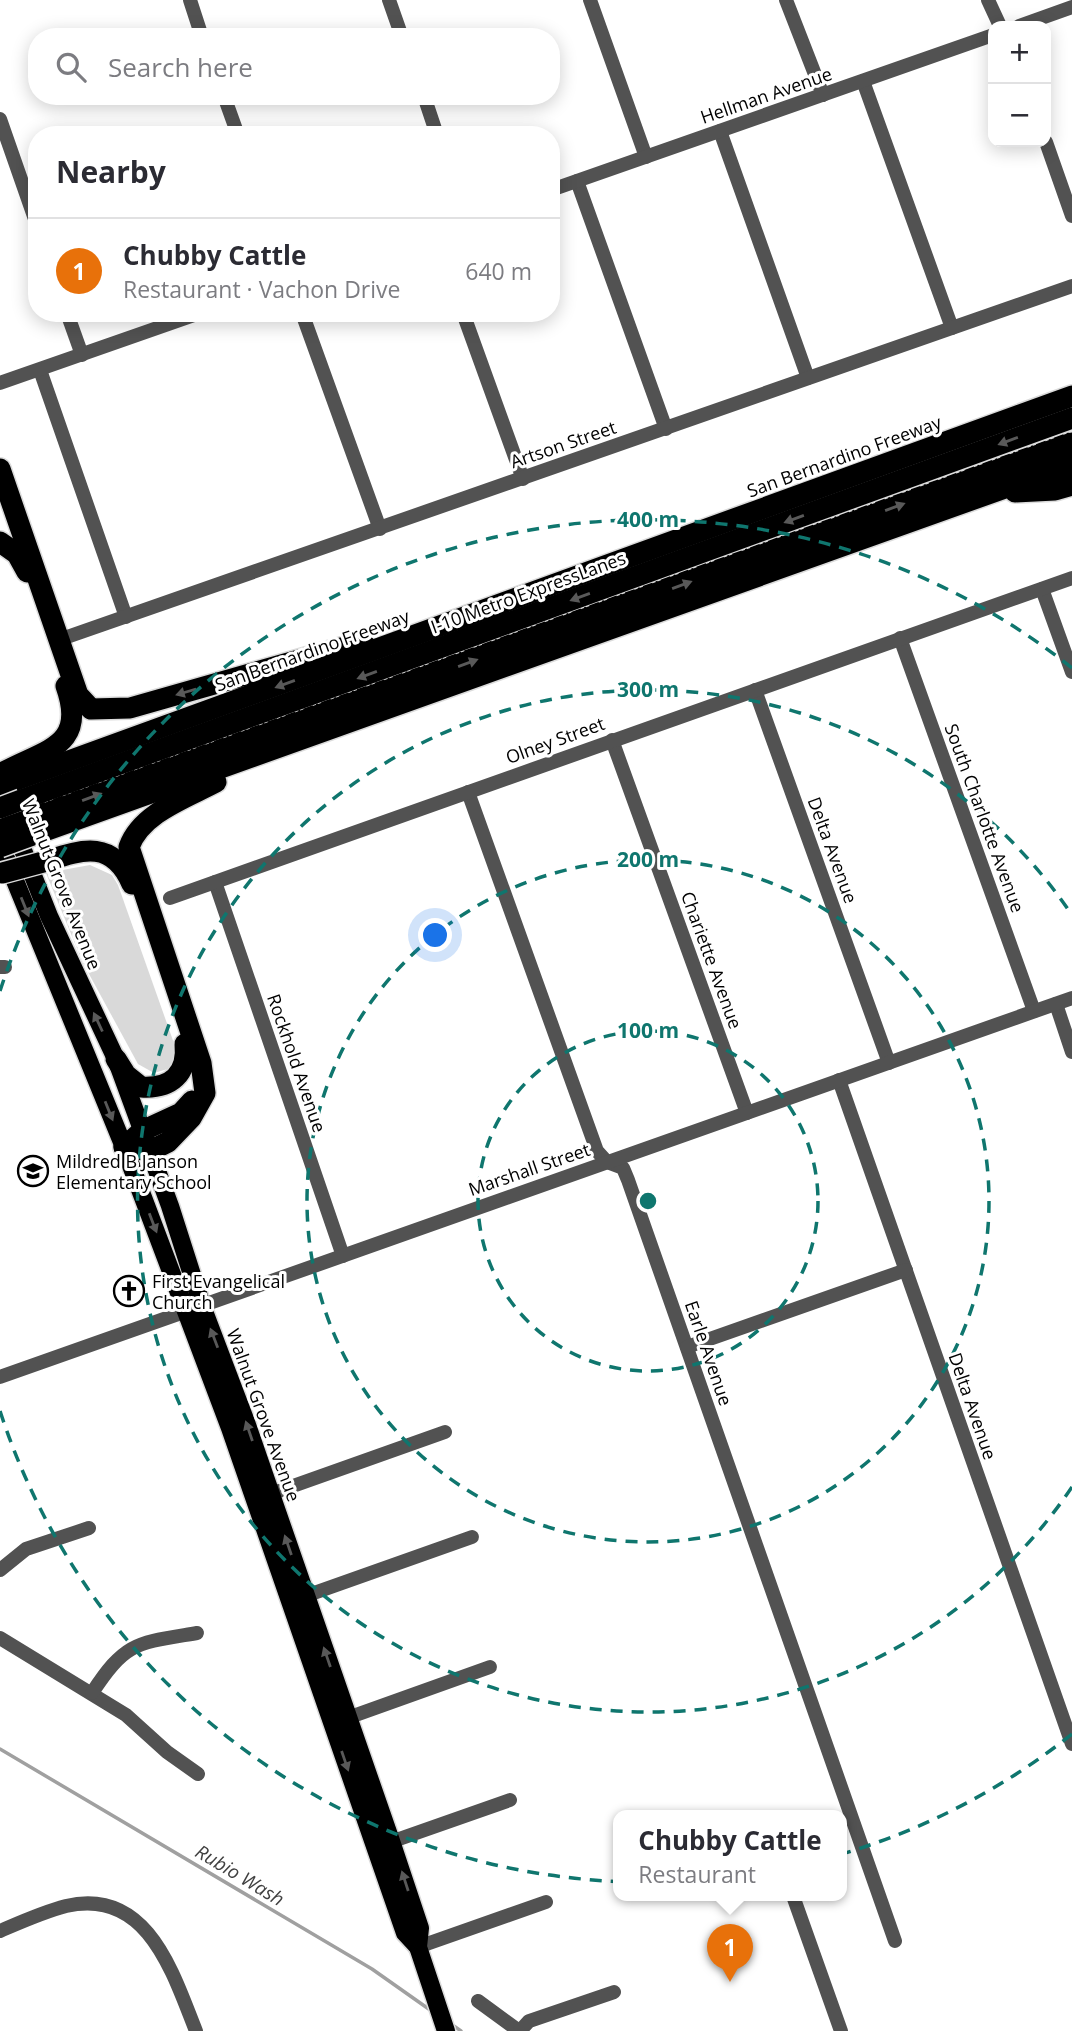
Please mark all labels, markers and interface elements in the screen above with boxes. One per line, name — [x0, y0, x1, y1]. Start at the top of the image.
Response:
map controls — [988, 21, 1051, 147]
button: + — [988, 21, 1051, 84]
search box — [28, 28, 560, 105]
icon: search — [52, 48, 90, 86]
text: Search here — [108, 49, 253, 85]
street label: Hellman Avenue — [697, 61, 835, 129]
button: − — [988, 84, 1051, 147]
text: Nearby — [56, 151, 166, 192]
text: Chubby Cattle — [123, 237, 306, 273]
text: 1 — [72, 255, 86, 287]
text: 640 m — [465, 255, 532, 287]
text: Restaurant · Vachon Drive — [123, 273, 400, 305]
street label: San Bernardino Freeway — [744, 409, 945, 502]
street label: Artson Street — [507, 415, 619, 473]
one-way arrow — [997, 436, 1018, 447]
one-way arrow — [885, 501, 906, 512]
text: 400 m — [617, 505, 679, 533]
one-way arrow — [784, 514, 805, 525]
street label: I-10 Metro ExpressLanes — [427, 546, 629, 638]
one-way arrow — [671, 579, 692, 590]
one-way arrow — [570, 592, 591, 603]
street label: San Bernardino Freeway — [212, 603, 413, 696]
one-way arrow — [457, 657, 478, 668]
one-way arrow — [356, 670, 377, 681]
text: 300 m — [617, 675, 679, 703]
one-way arrow — [275, 679, 296, 690]
one-way arrow — [175, 688, 196, 698]
street label: Olney Street — [502, 711, 608, 769]
street label: South Charlotte Avenue — [940, 720, 1030, 916]
one-way arrow — [82, 791, 103, 802]
street label: Delta Avenue — [803, 794, 863, 906]
street label: Walnut Grove Avenue — [17, 795, 107, 973]
text: 200 m — [617, 845, 679, 873]
street label: Chariette Avenue — [676, 888, 748, 1032]
one-way arrow — [20, 897, 31, 918]
your location — [418, 918, 452, 952]
street label: Rockhold Avenue — [262, 991, 332, 1135]
one-way arrow — [93, 1012, 104, 1032]
text: 100 m — [617, 1016, 679, 1044]
one-way arrow — [104, 1100, 115, 1121]
street label: Marshall Street — [465, 1137, 593, 1201]
place label: Mildred B Janson Elementary School — [56, 1149, 212, 1194]
school or university icon: Mildred B Janson Elementary School — [16, 1154, 50, 1188]
centre of rings — [636, 1189, 660, 1213]
one-way arrow — [148, 1212, 159, 1233]
place label: First Evangelical Church — [152, 1269, 285, 1314]
church icon: First Evangelical Church — [112, 1274, 146, 1308]
street label: Earle Avenue — [680, 1297, 738, 1409]
street label: Walnut Grove Avenue — [222, 1325, 306, 1505]
one-way arrow — [208, 1327, 219, 1348]
street label: Delta Avenue — [944, 1349, 1002, 1463]
one-way arrow — [243, 1421, 254, 1442]
one-way arrow — [282, 1535, 293, 1556]
one-way arrow — [321, 1646, 332, 1667]
one-way arrow — [340, 1751, 351, 1772]
popup — [613, 1810, 847, 1901]
text: Chubby Cattle — [638, 1822, 822, 1858]
water label: Rubio Wash — [191, 1838, 289, 1912]
text: Restaurant — [638, 1858, 756, 1890]
one-way arrow — [399, 1871, 410, 1892]
pin: 1 — [707, 1924, 753, 1982]

